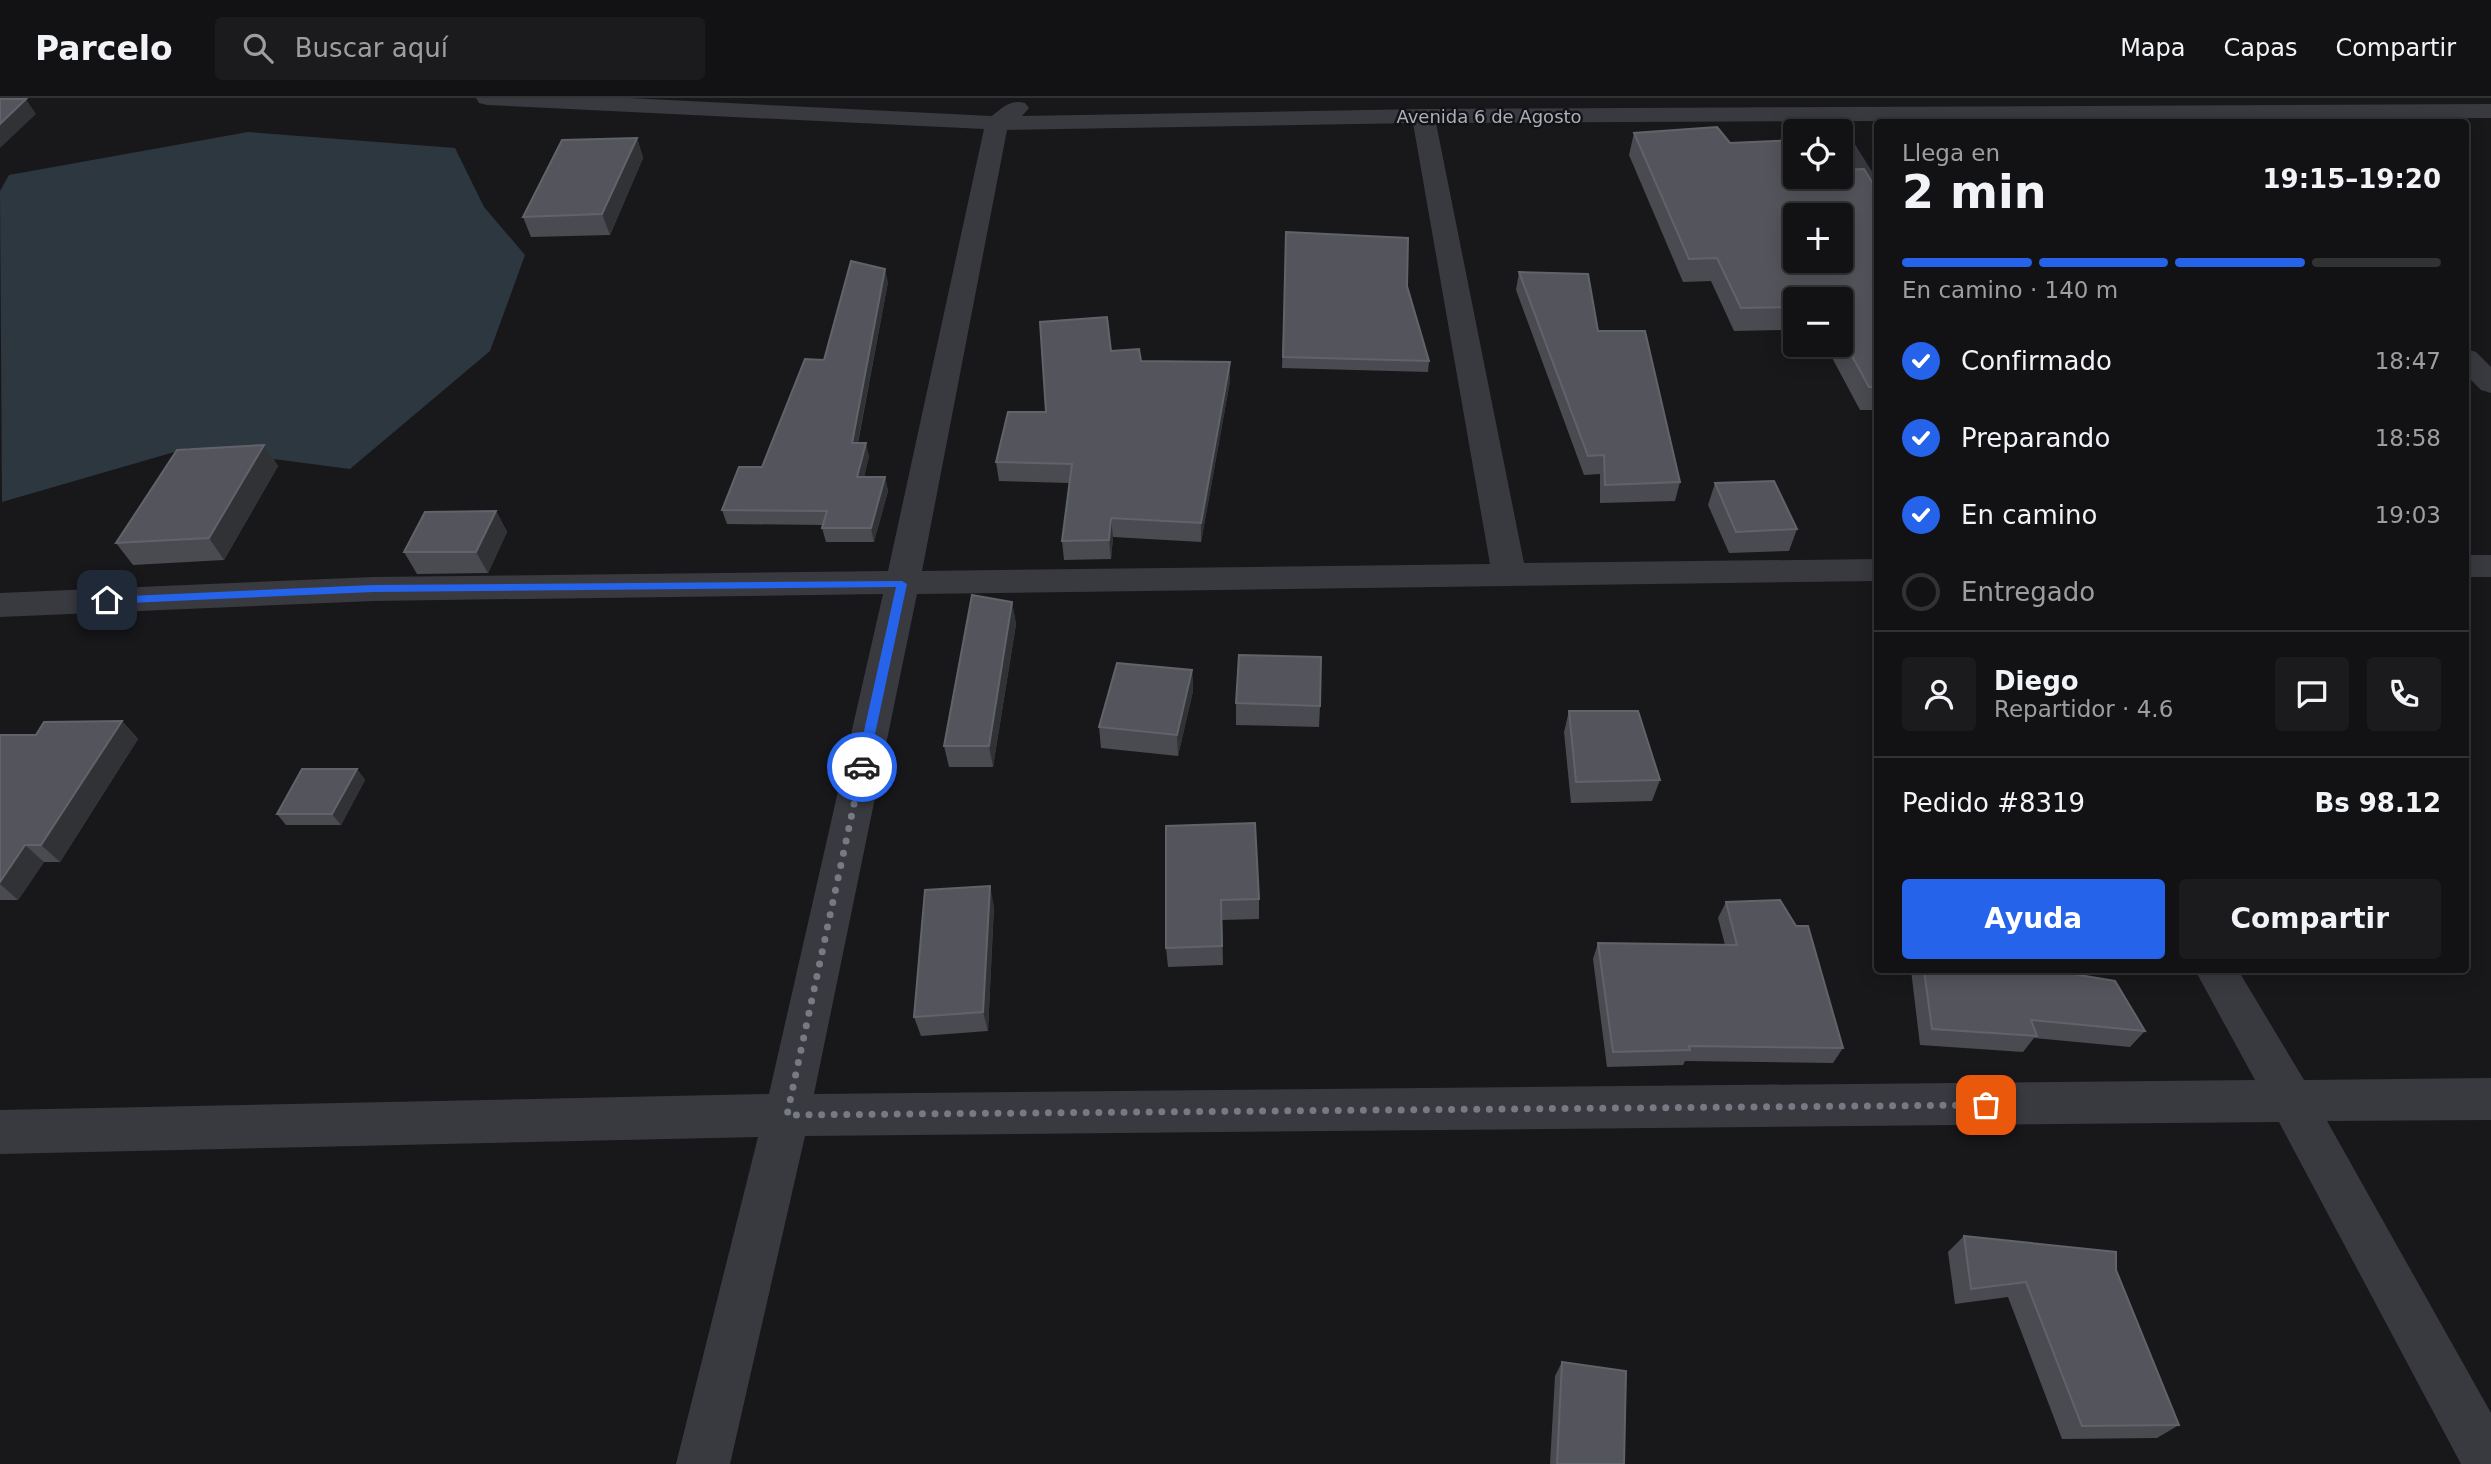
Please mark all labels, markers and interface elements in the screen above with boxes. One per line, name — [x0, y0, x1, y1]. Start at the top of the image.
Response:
search box — [215, 17, 705, 80]
text: Parcelo — [35, 29, 173, 68]
icon: search — [239, 29, 277, 67]
text: Buscar aquí — [295, 33, 448, 63]
text: Mapa — [2120, 34, 2186, 62]
text: Capas — [2224, 34, 2297, 62]
text: Compartir — [2335, 34, 2456, 62]
street label: Avenida 6 de Agosto — [1396, 106, 1582, 127]
map controls — [1783, 119, 1853, 357]
button: locate — [1783, 119, 1853, 189]
text: Llega en — [1902, 140, 2000, 166]
text: 19:15–19:20 — [2262, 164, 2441, 194]
text: 2 min — [1902, 165, 2046, 219]
button: + — [1783, 203, 1853, 273]
text: En camino · 140 m — [1902, 277, 2118, 303]
button: − — [1783, 287, 1853, 357]
icon: check — [1902, 342, 1940, 380]
text: Confirmado — [1961, 346, 2112, 376]
text: 18:47 — [2375, 348, 2441, 374]
icon: check — [1902, 419, 1940, 457]
text: Preparando — [1961, 423, 2110, 453]
text: 18:58 — [2375, 425, 2441, 451]
icon: check — [1902, 496, 1940, 534]
text: En camino — [1961, 500, 2097, 530]
text: 19:03 — [2375, 502, 2441, 528]
pin — [77, 570, 137, 630]
text: Entregado — [1961, 577, 2095, 607]
icon: home — [88, 581, 126, 619]
button: person — [1902, 657, 1976, 731]
button: chat — [2275, 657, 2349, 731]
button: phone — [2367, 657, 2441, 731]
text: Diego — [1994, 666, 2079, 696]
text: Repartidor · 4.6 — [1994, 696, 2173, 722]
courier — [827, 732, 897, 802]
icon: car — [843, 748, 881, 786]
text: Pedido #8319 — [1902, 788, 2085, 818]
text: Bs 98.12 — [2314, 788, 2441, 818]
button: Ayuda — [1902, 879, 2165, 959]
button: Compartir — [2179, 879, 2441, 959]
pin — [1956, 1075, 2016, 1135]
icon: bag — [1967, 1086, 2005, 1124]

